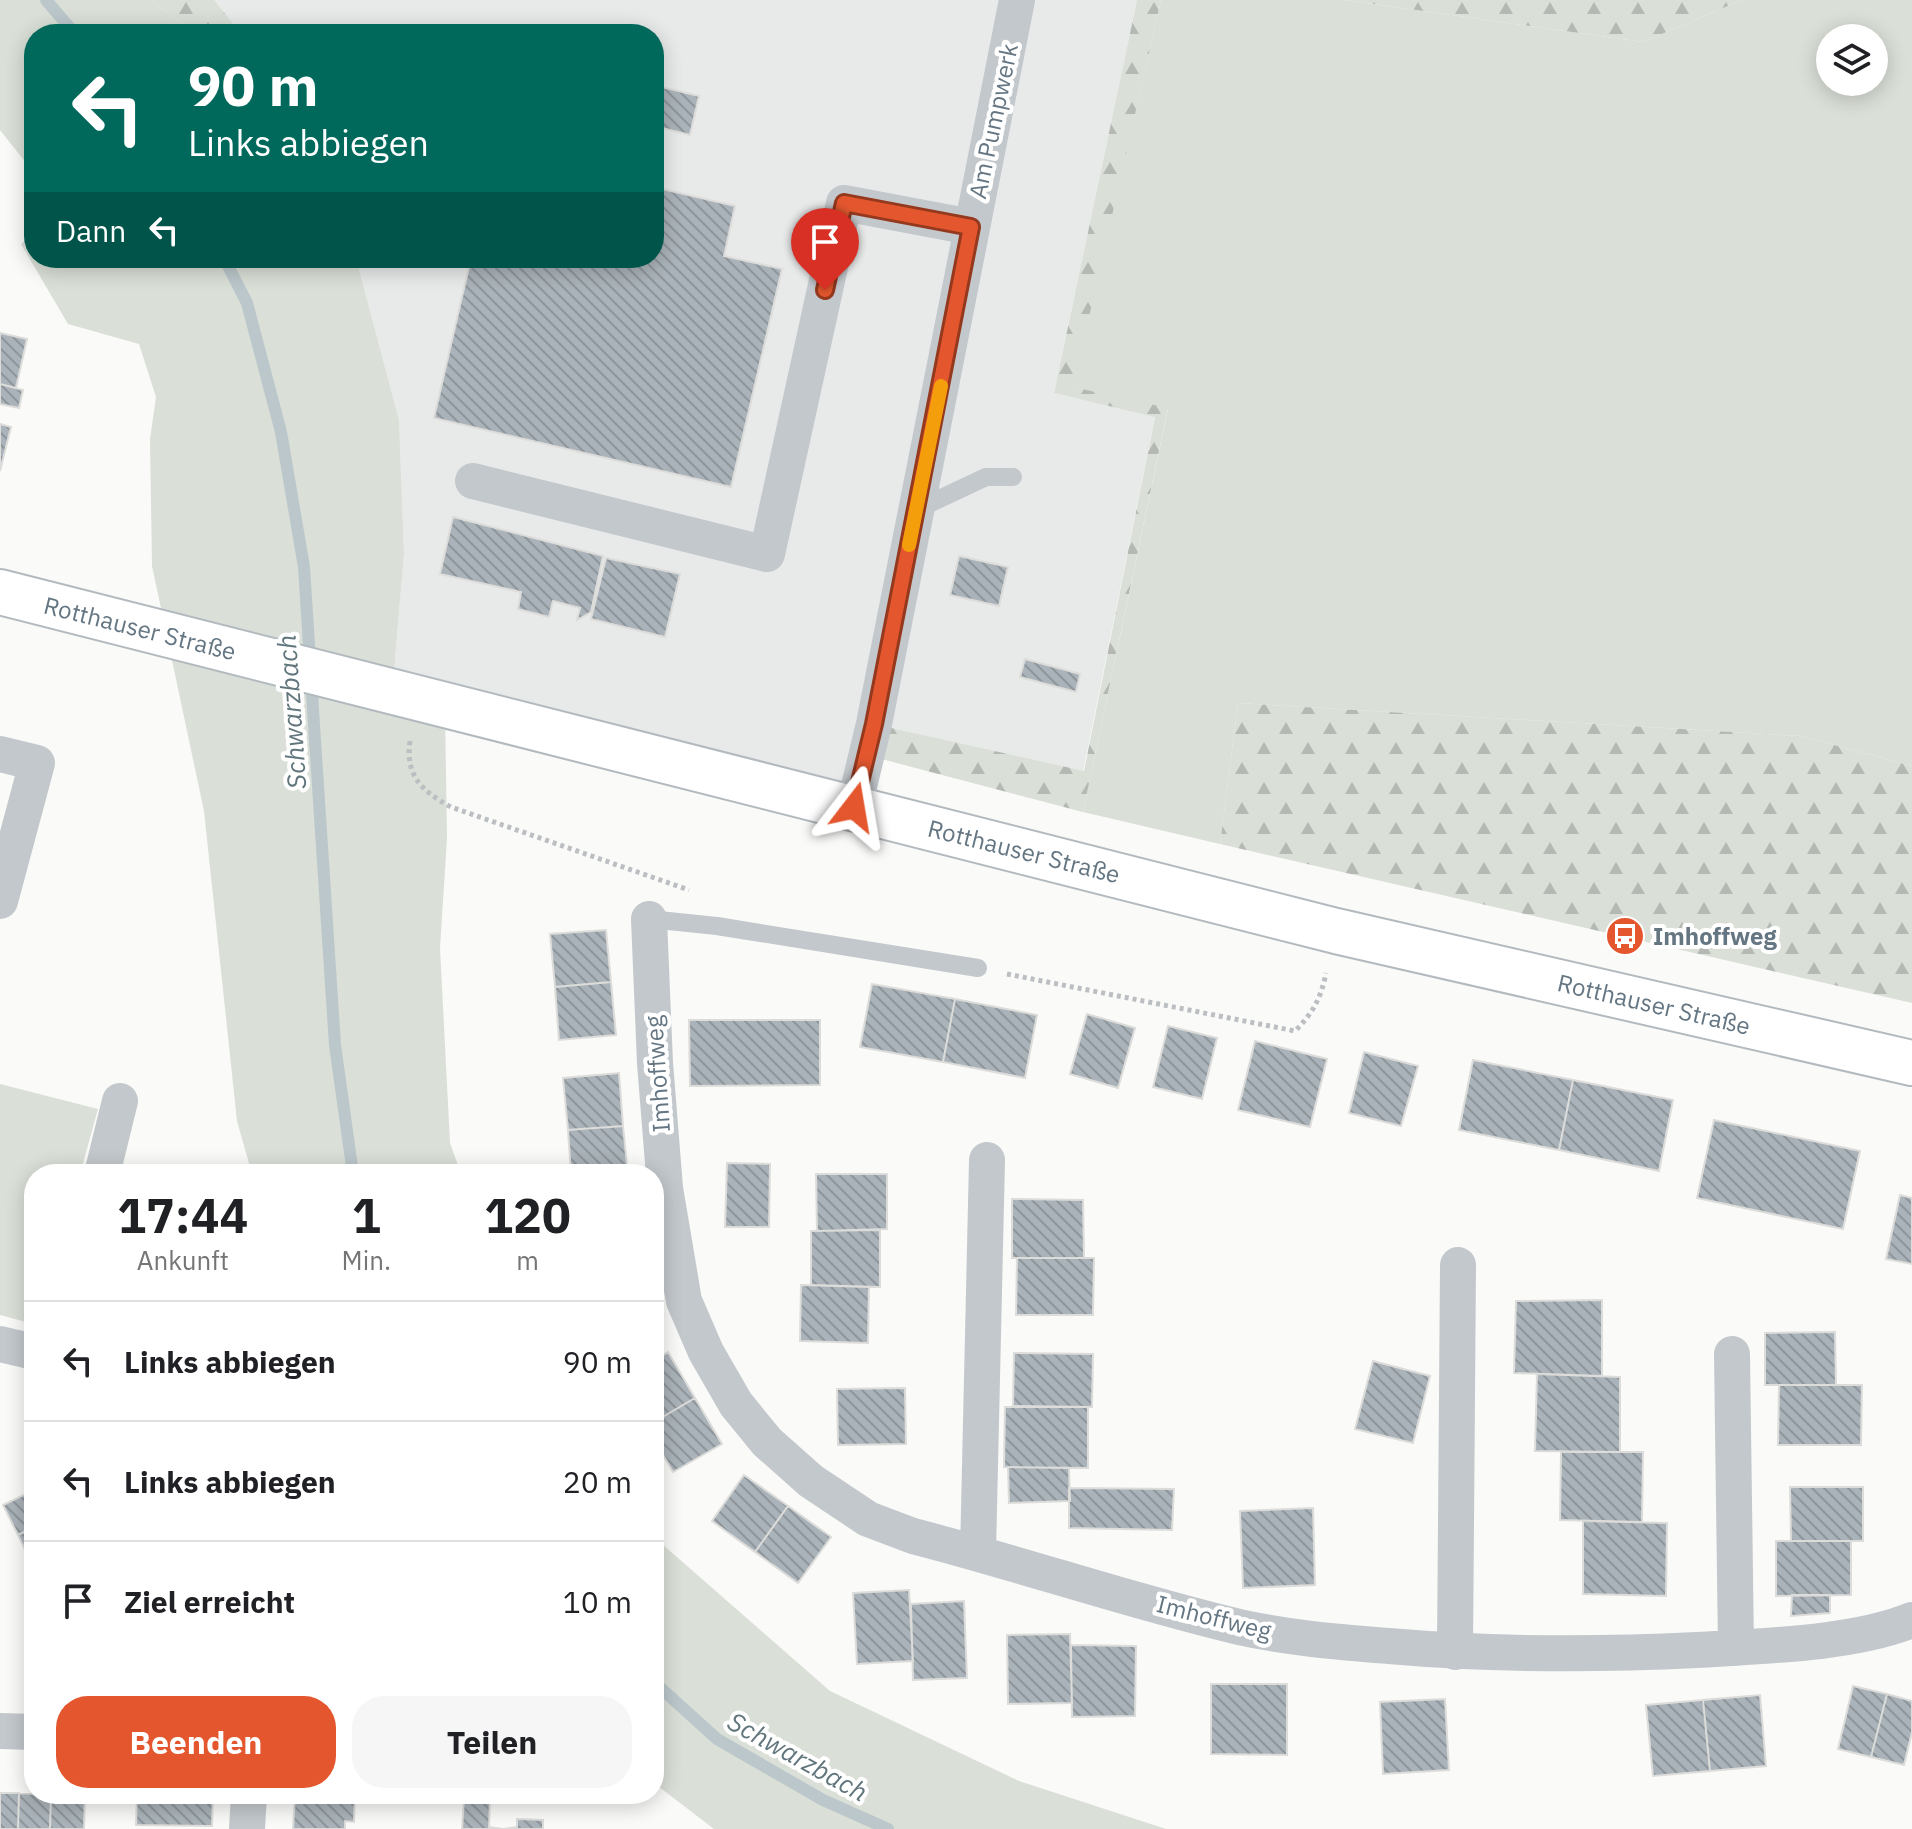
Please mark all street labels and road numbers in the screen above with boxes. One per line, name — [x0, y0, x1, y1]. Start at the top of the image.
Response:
street label: Am Pumpwerk — [961, 40, 1025, 202]
street label: Rotthauser Straße — [41, 589, 239, 667]
street label: Rotthauser Straße — [925, 812, 1123, 890]
street label: Rotthauser Straße — [1554, 966, 1754, 1042]
street label: Imhoffweg — [637, 1014, 677, 1134]
street label: Imhoffweg — [1153, 1587, 1275, 1647]

